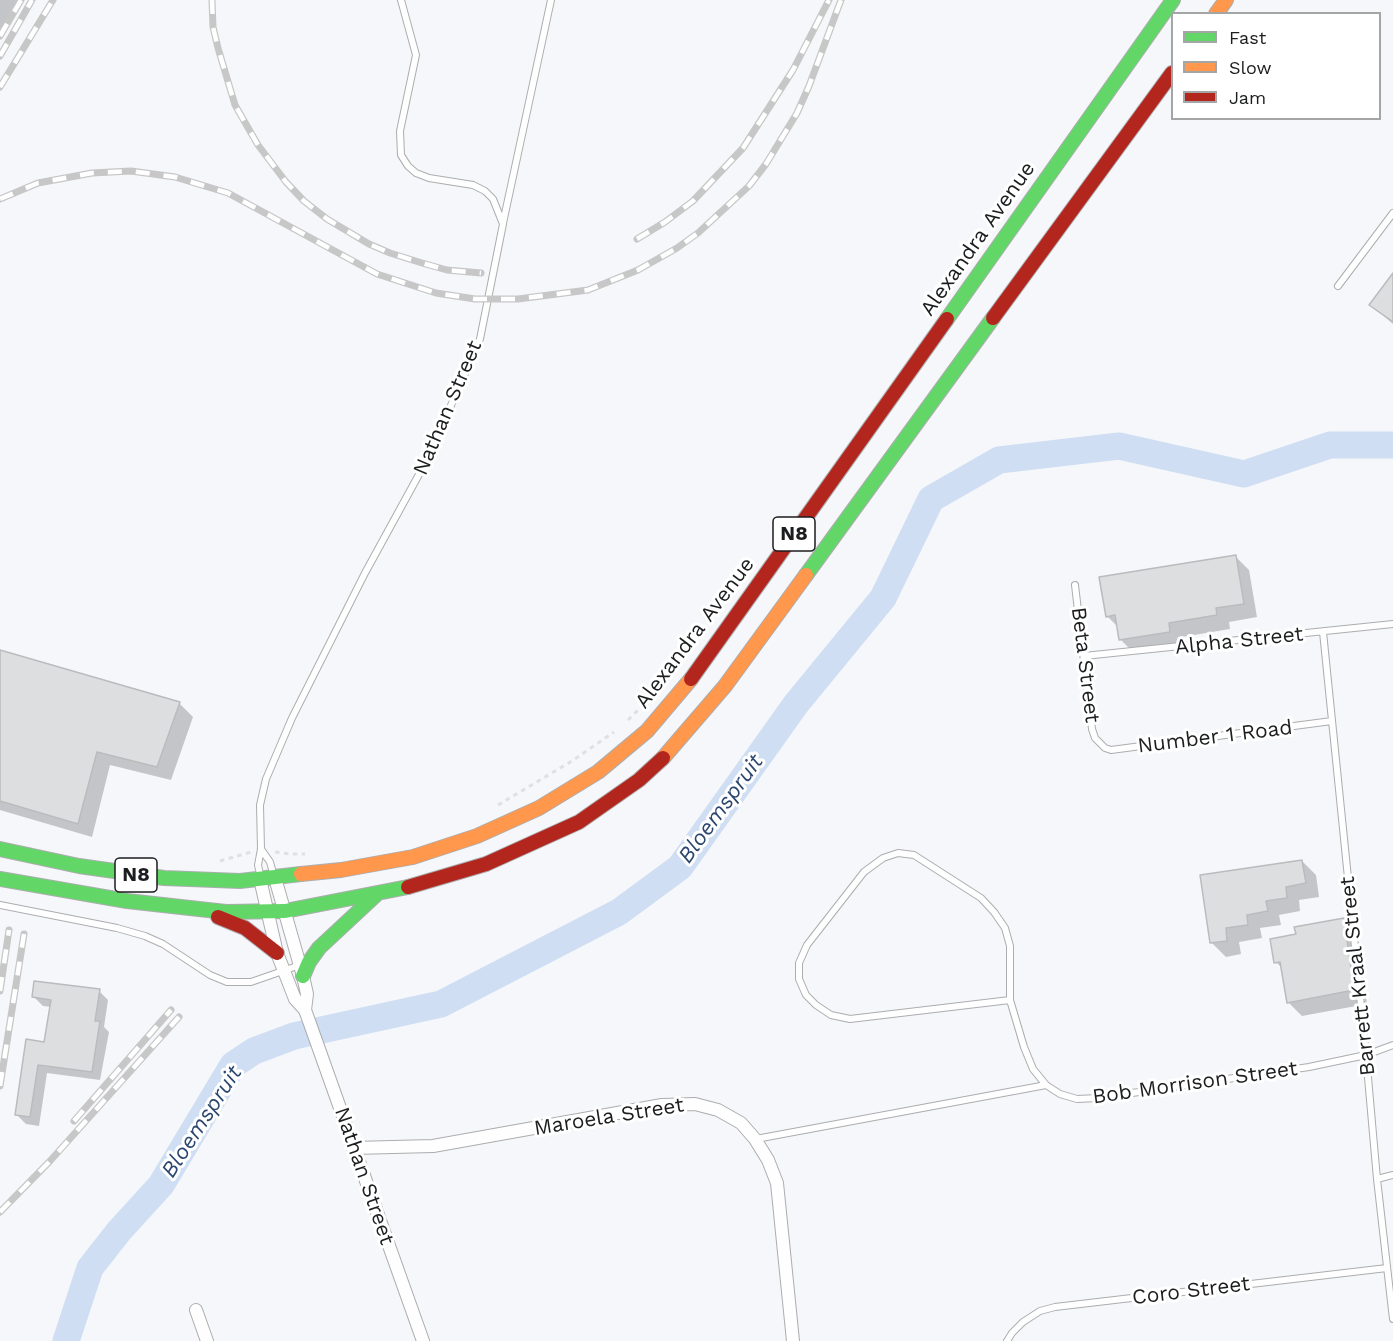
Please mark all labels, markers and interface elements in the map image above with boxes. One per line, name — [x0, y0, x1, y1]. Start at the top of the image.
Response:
legend — [1171, 12, 1381, 120]
text: Fast — [1229, 27, 1266, 48]
text: Slow — [1229, 57, 1272, 78]
text: Jam — [1229, 87, 1266, 108]
street label: Alexandra Avenue — [915, 157, 1041, 321]
street label: Nathan Street — [408, 337, 488, 479]
road number: N8 — [773, 517, 815, 551]
street label: Alexandra Avenue — [630, 552, 760, 714]
street label: Beta Street — [1065, 606, 1105, 724]
street label: Alpha Street — [1174, 622, 1304, 660]
street label: Number 1 Road — [1136, 715, 1294, 759]
water label: Bloemspruit — [673, 750, 769, 868]
road number: N8 — [115, 858, 157, 892]
street label: Barrett Kraal Street — [1335, 875, 1381, 1077]
street label: Bob Morrison Street — [1091, 1056, 1299, 1110]
water label: Bloemspruit — [156, 1061, 248, 1183]
street label: Maroela Street — [532, 1093, 686, 1141]
street label: Nathan Street — [329, 1104, 399, 1248]
street label: Coro Street — [1131, 1271, 1251, 1311]

